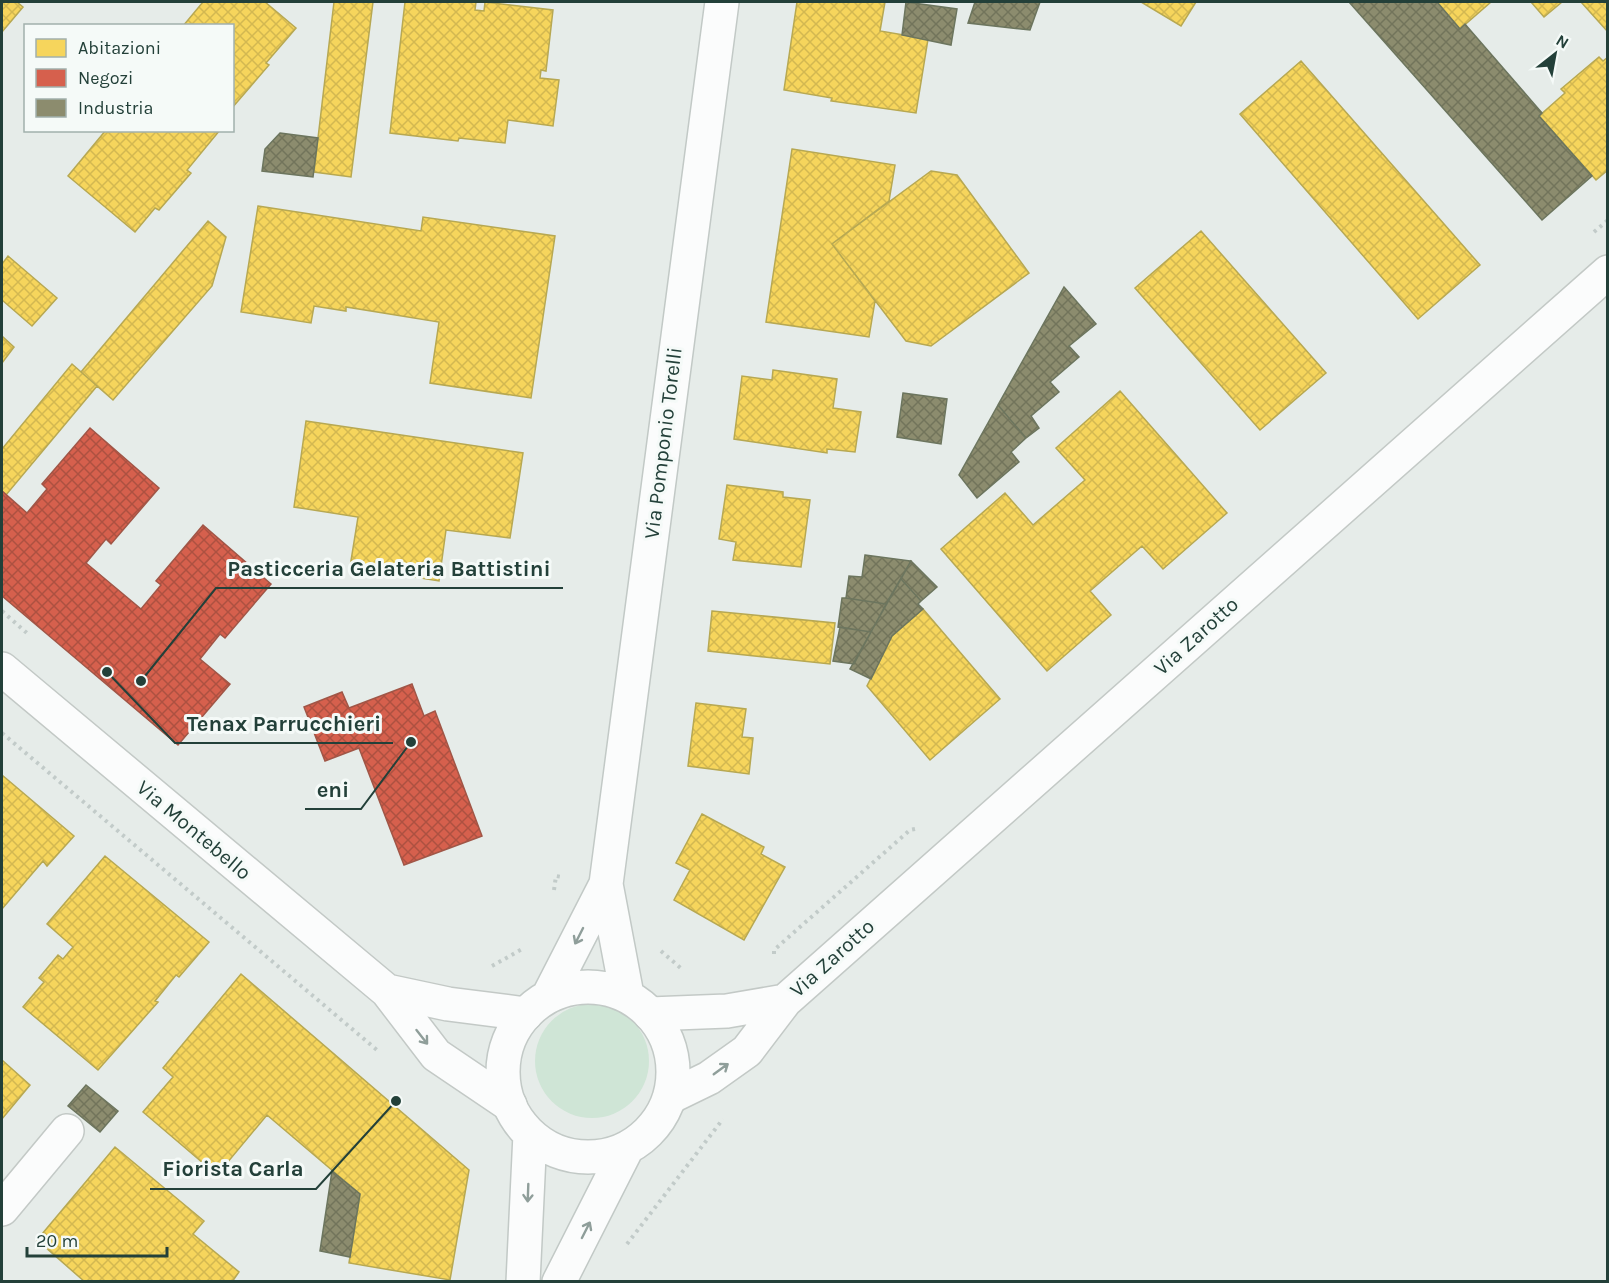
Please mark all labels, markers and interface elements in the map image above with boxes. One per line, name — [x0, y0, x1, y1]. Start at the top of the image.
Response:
legend — [24, 24, 234, 132]
north arrow — [1525, 24, 1585, 84]
text: N — [1553, 30, 1572, 53]
text: Abitazioni — [78, 37, 161, 59]
text: Negozi — [78, 67, 133, 89]
text: Industria — [78, 97, 153, 119]
street label: Via Pomponio Torelli — [639, 346, 687, 540]
callout: Pasticceria Gelateria Battistini — [216, 548, 563, 588]
text: Pasticceria Gelateria Battistini — [227, 556, 551, 582]
street label: Via Zarotto — [1149, 592, 1243, 680]
callout: Tenax Parrucchieri — [175, 703, 393, 743]
text: Tenax Parrucchieri — [187, 711, 381, 737]
callout: eni — [305, 769, 361, 809]
street label: Via Montebello — [132, 775, 256, 885]
text: eni — [317, 777, 349, 803]
street label: Via Zarotto — [785, 914, 879, 1002]
one-way arrow — [573, 927, 585, 944]
one-way arrow — [416, 1029, 429, 1045]
one-way arrow — [713, 1063, 729, 1075]
callout: Fiorista Carla — [150, 1149, 316, 1189]
text: Fiorista Carla — [162, 1156, 304, 1182]
one-way arrow — [522, 1182, 533, 1202]
scale bar — [27, 1220, 166, 1258]
one-way arrow — [581, 1221, 592, 1239]
text: 20 m — [36, 1230, 78, 1252]

